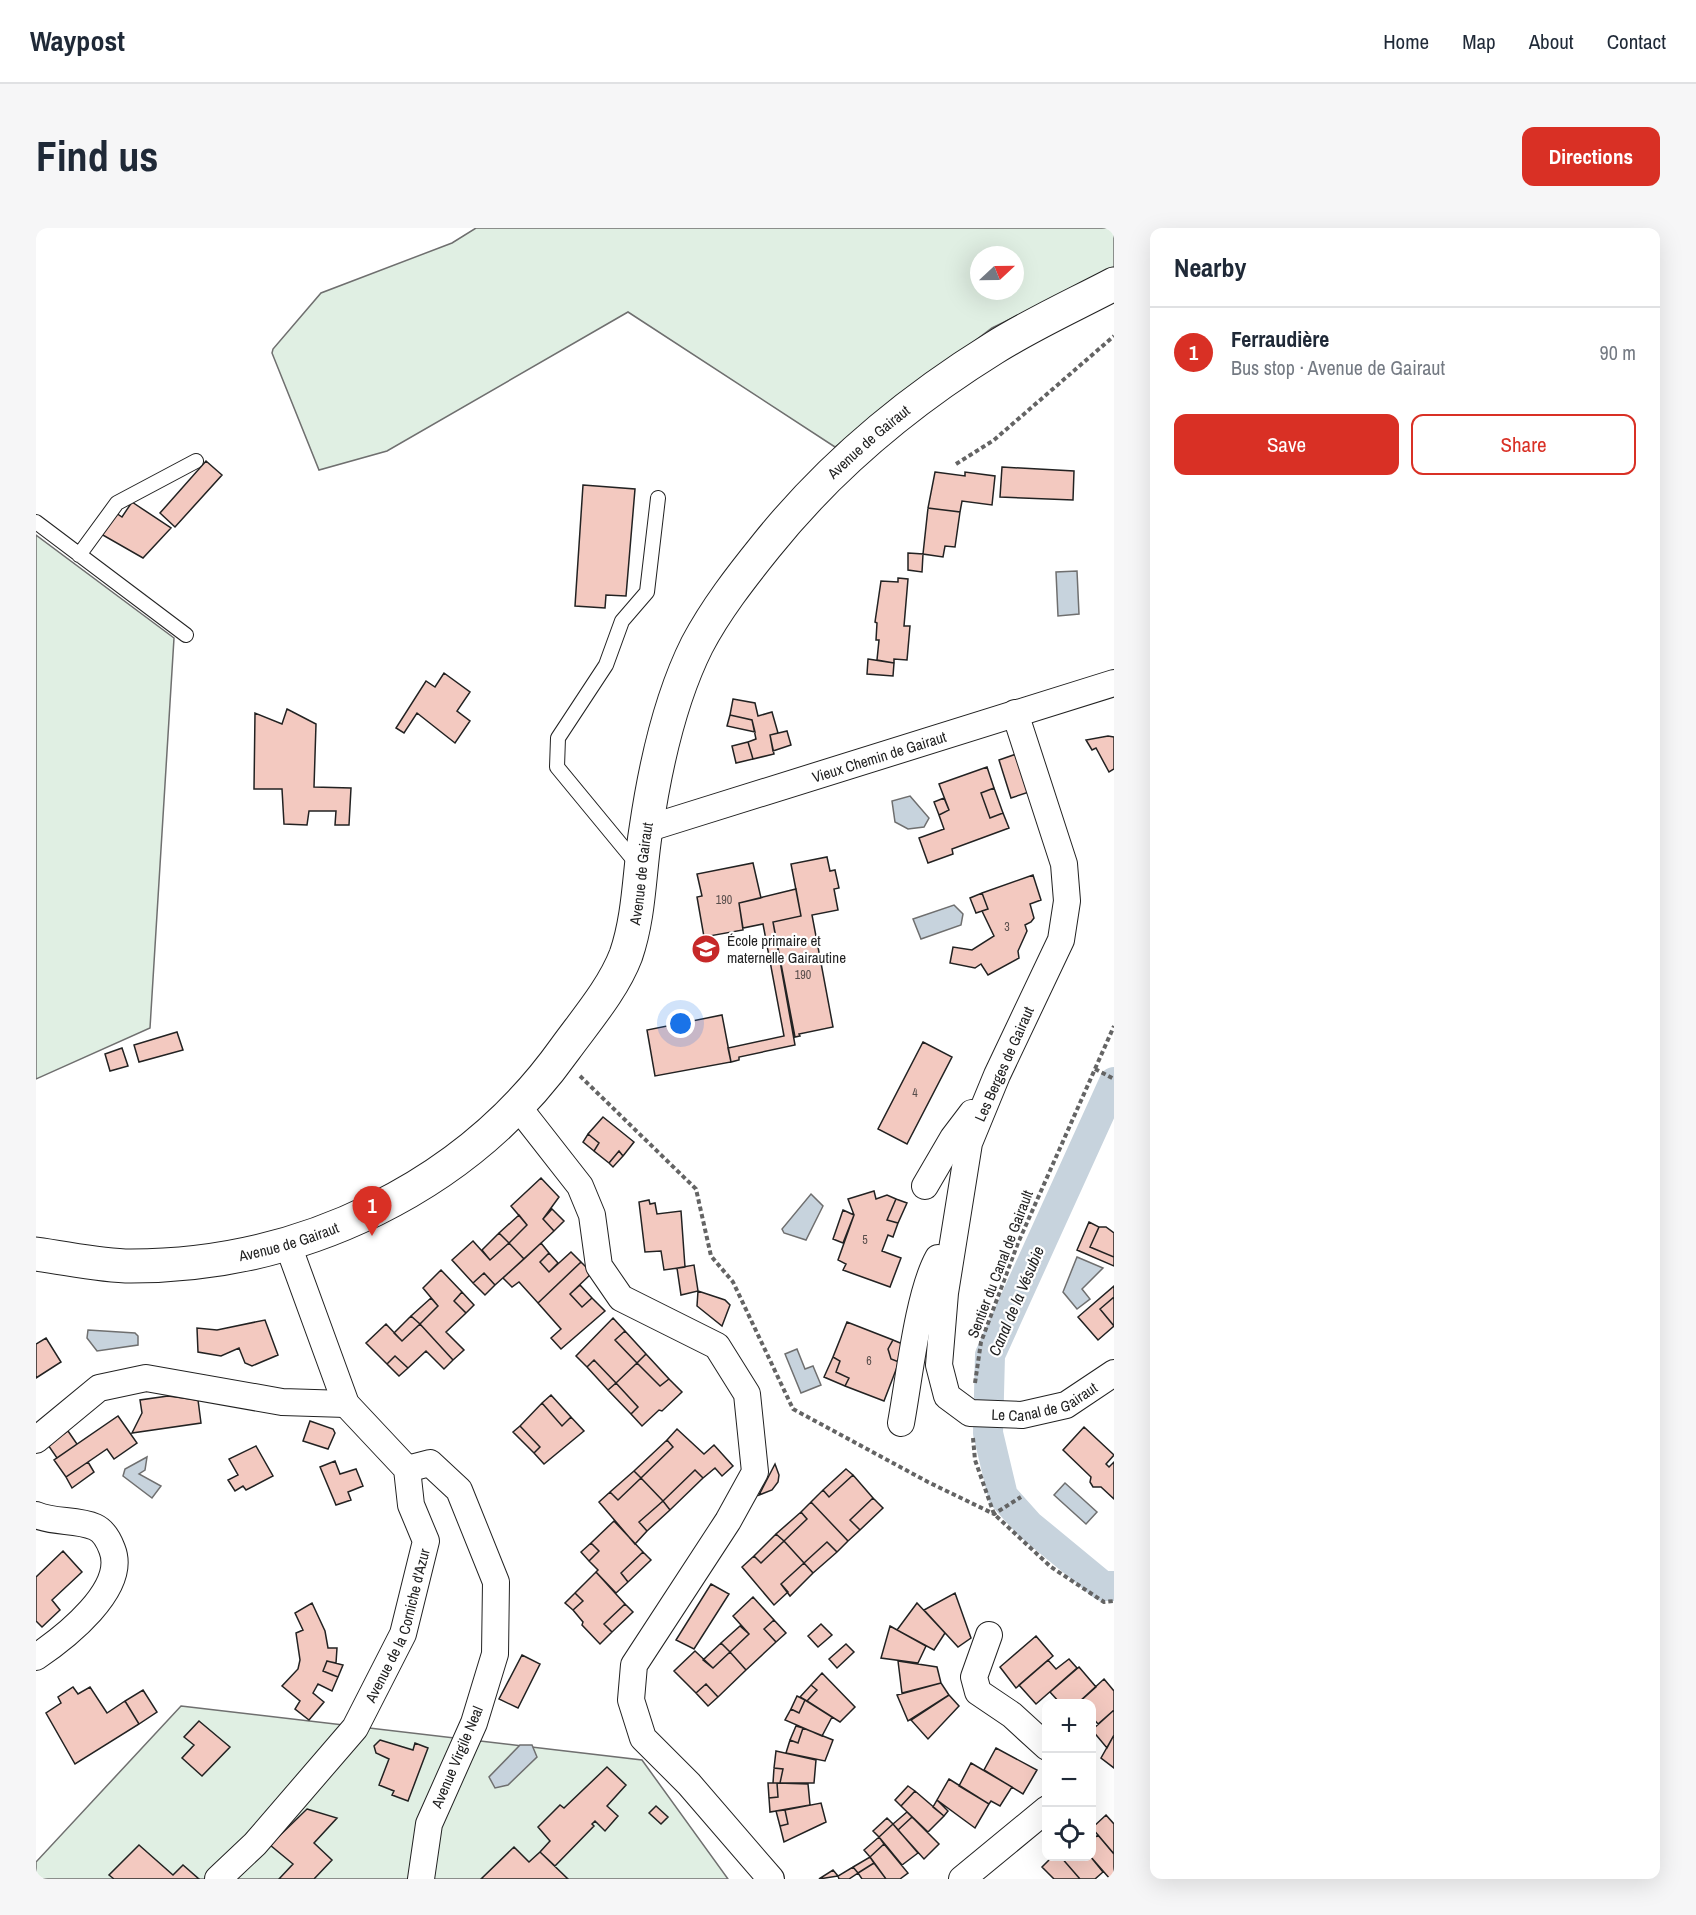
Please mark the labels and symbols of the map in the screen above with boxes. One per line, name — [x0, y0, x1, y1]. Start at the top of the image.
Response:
north arrow — [970, 246, 1024, 300]
street label: Avenue de Gairaut — [822, 399, 914, 484]
street label: Vieux Chemin de Gairaut — [809, 725, 949, 787]
street label: Avenue de Gairaut — [623, 820, 657, 927]
house number: 190 — [716, 892, 732, 908]
house number: 3 — [1004, 919, 1010, 935]
place label: École primaire et maternelle Gairautine — [727, 930, 846, 968]
school or university icon: École primaire et maternelle Gairautine — [690, 933, 722, 965]
house number: 190 — [795, 967, 811, 983]
street label: Les Berges de Gairaut — [969, 1003, 1039, 1125]
your location — [666, 1009, 695, 1038]
house number: 4 — [912, 1085, 918, 1101]
pin: 1 — [352, 1186, 392, 1236]
street label: Sentier du Canal de Gairault — [962, 1187, 1038, 1341]
street label: Avenue de Gairaut — [236, 1216, 342, 1266]
house number: 5 — [862, 1232, 868, 1248]
water label: Canal de la Vésubie — [983, 1243, 1049, 1359]
house number: 6 — [866, 1353, 872, 1369]
street label: Le Canal de Gairaut — [991, 1376, 1102, 1426]
street label: Avenue de la Corniche d'Azur — [359, 1546, 434, 1707]
street label: Avenue Virgile Neal — [426, 1703, 488, 1812]

